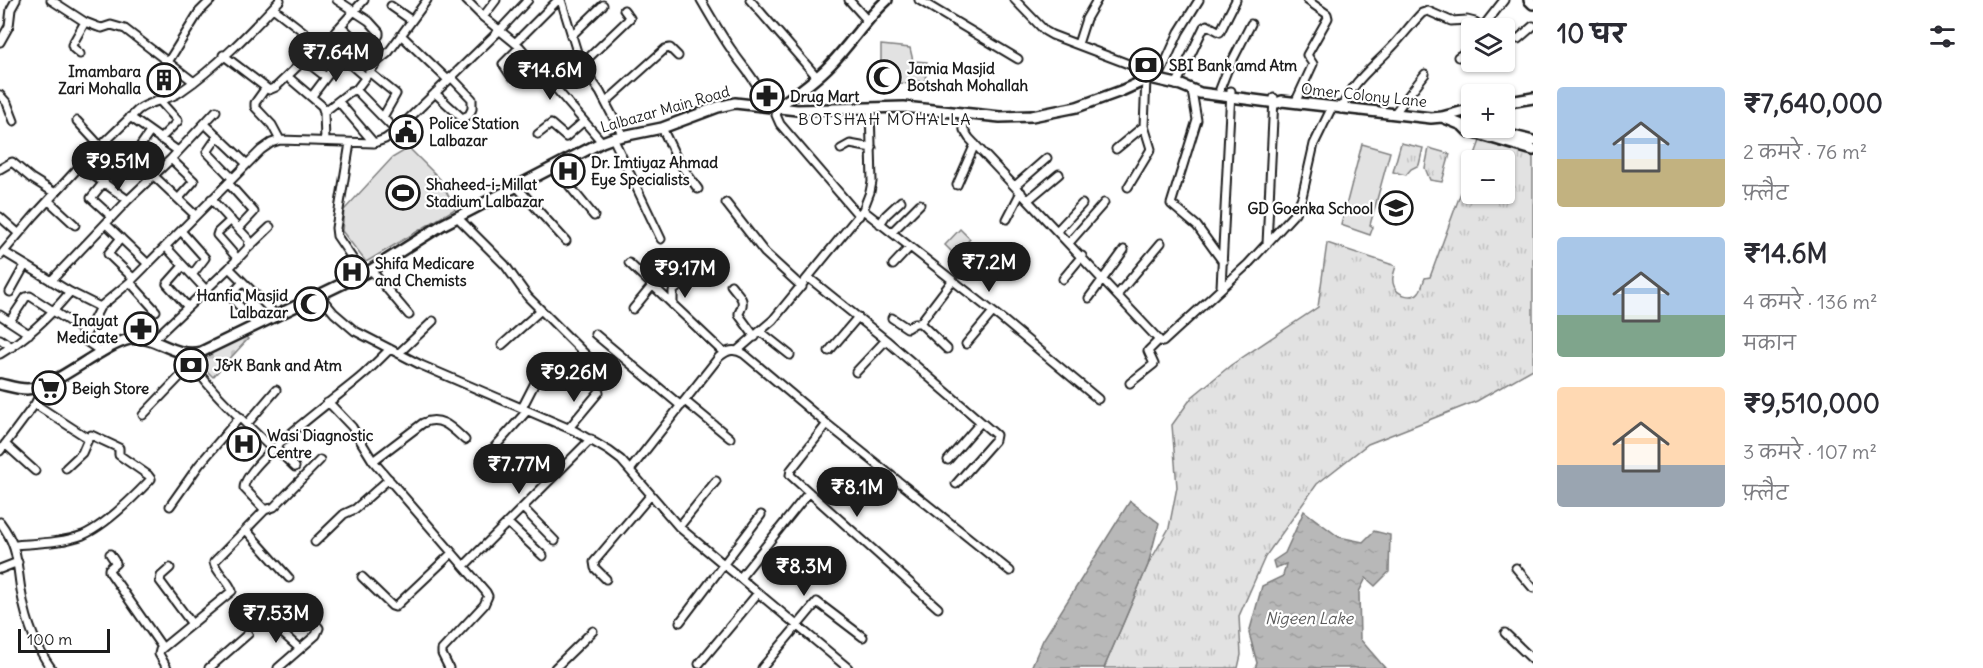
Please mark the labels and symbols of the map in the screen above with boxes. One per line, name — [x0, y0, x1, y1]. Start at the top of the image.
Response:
pin: ₹7.64M — [287, 32, 385, 83]
bank icon: SBI Bank amd Atm — [1128, 47, 1164, 83]
pin: ₹14.6M — [501, 50, 599, 101]
place label: SBI Bank amd Atm — [1169, 56, 1297, 75]
mosque icon: Jamia Masjid Botshah Mohallah — [866, 59, 902, 95]
place label: Jamia Masjid Botshah Mohallah — [907, 59, 1028, 95]
place label: Imambara Zari Mohalla — [58, 62, 141, 98]
building icon: Imambara Zari Mohalla — [146, 62, 182, 98]
pharmacy icon: Drug Mart — [749, 78, 785, 114]
street label: Omer Colony Lane — [1300, 79, 1428, 111]
street label: Lalbazar Main Road — [598, 81, 732, 137]
place label: Drug Mart — [790, 87, 860, 107]
district label: BOTSHAH MOHALLA — [798, 109, 972, 129]
public building icon: Police Station Lalbazar — [388, 114, 424, 150]
place label: Police Station Lalbazar — [429, 114, 519, 150]
pin: ₹9.51M — [69, 141, 167, 192]
hospital icon: Dr. Imtiyaz Ahmad Eye Specialists — [550, 153, 586, 189]
place label: Dr. Imtiyaz Ahmad Eye Specialists — [591, 153, 718, 190]
sports icon: Shaheed-i-Millat Stadium Lalbazar — [385, 175, 421, 211]
place label: Shaheed-i-Millat Stadium Lalbazar — [426, 175, 545, 211]
school or university icon: GD Goenka School — [1378, 190, 1414, 226]
place label: GD Goenka School — [1247, 199, 1373, 218]
pin: ₹7.2M — [947, 242, 1031, 293]
pin: ₹9.17M — [636, 248, 734, 299]
hospital icon: Shifa Medicare and Chemists — [334, 254, 370, 290]
place label: Shifa Medicare and Chemists — [375, 254, 474, 290]
place label: Hanfia Masjid Lalbazar — [197, 286, 289, 322]
mosque icon: Hanfia Masjid Lalbazar — [293, 286, 329, 322]
place label: Inayat Medicate — [57, 311, 119, 347]
pharmacy icon: Inayat Medicate — [123, 311, 159, 347]
bank icon: J&K Bank and Atm — [173, 347, 209, 383]
pin: ₹9.26M — [525, 352, 623, 403]
place label: J&K Bank and Atm — [214, 356, 342, 375]
supermarket icon: Beigh Store — [31, 370, 67, 406]
place label: Beigh Store — [72, 379, 149, 399]
hospital icon: Wasi Diagnostic Centre — [226, 426, 262, 462]
place label: Wasi Diagnostic Centre — [267, 426, 374, 462]
pin: ₹7.77M — [470, 444, 568, 495]
pin: ₹8.1M — [815, 467, 899, 518]
pin: ₹8.3M — [762, 546, 846, 597]
pin: ₹7.53M — [227, 593, 325, 644]
water label: Nigeen Lake — [1265, 608, 1354, 628]
scale bar — [18, 626, 110, 654]

